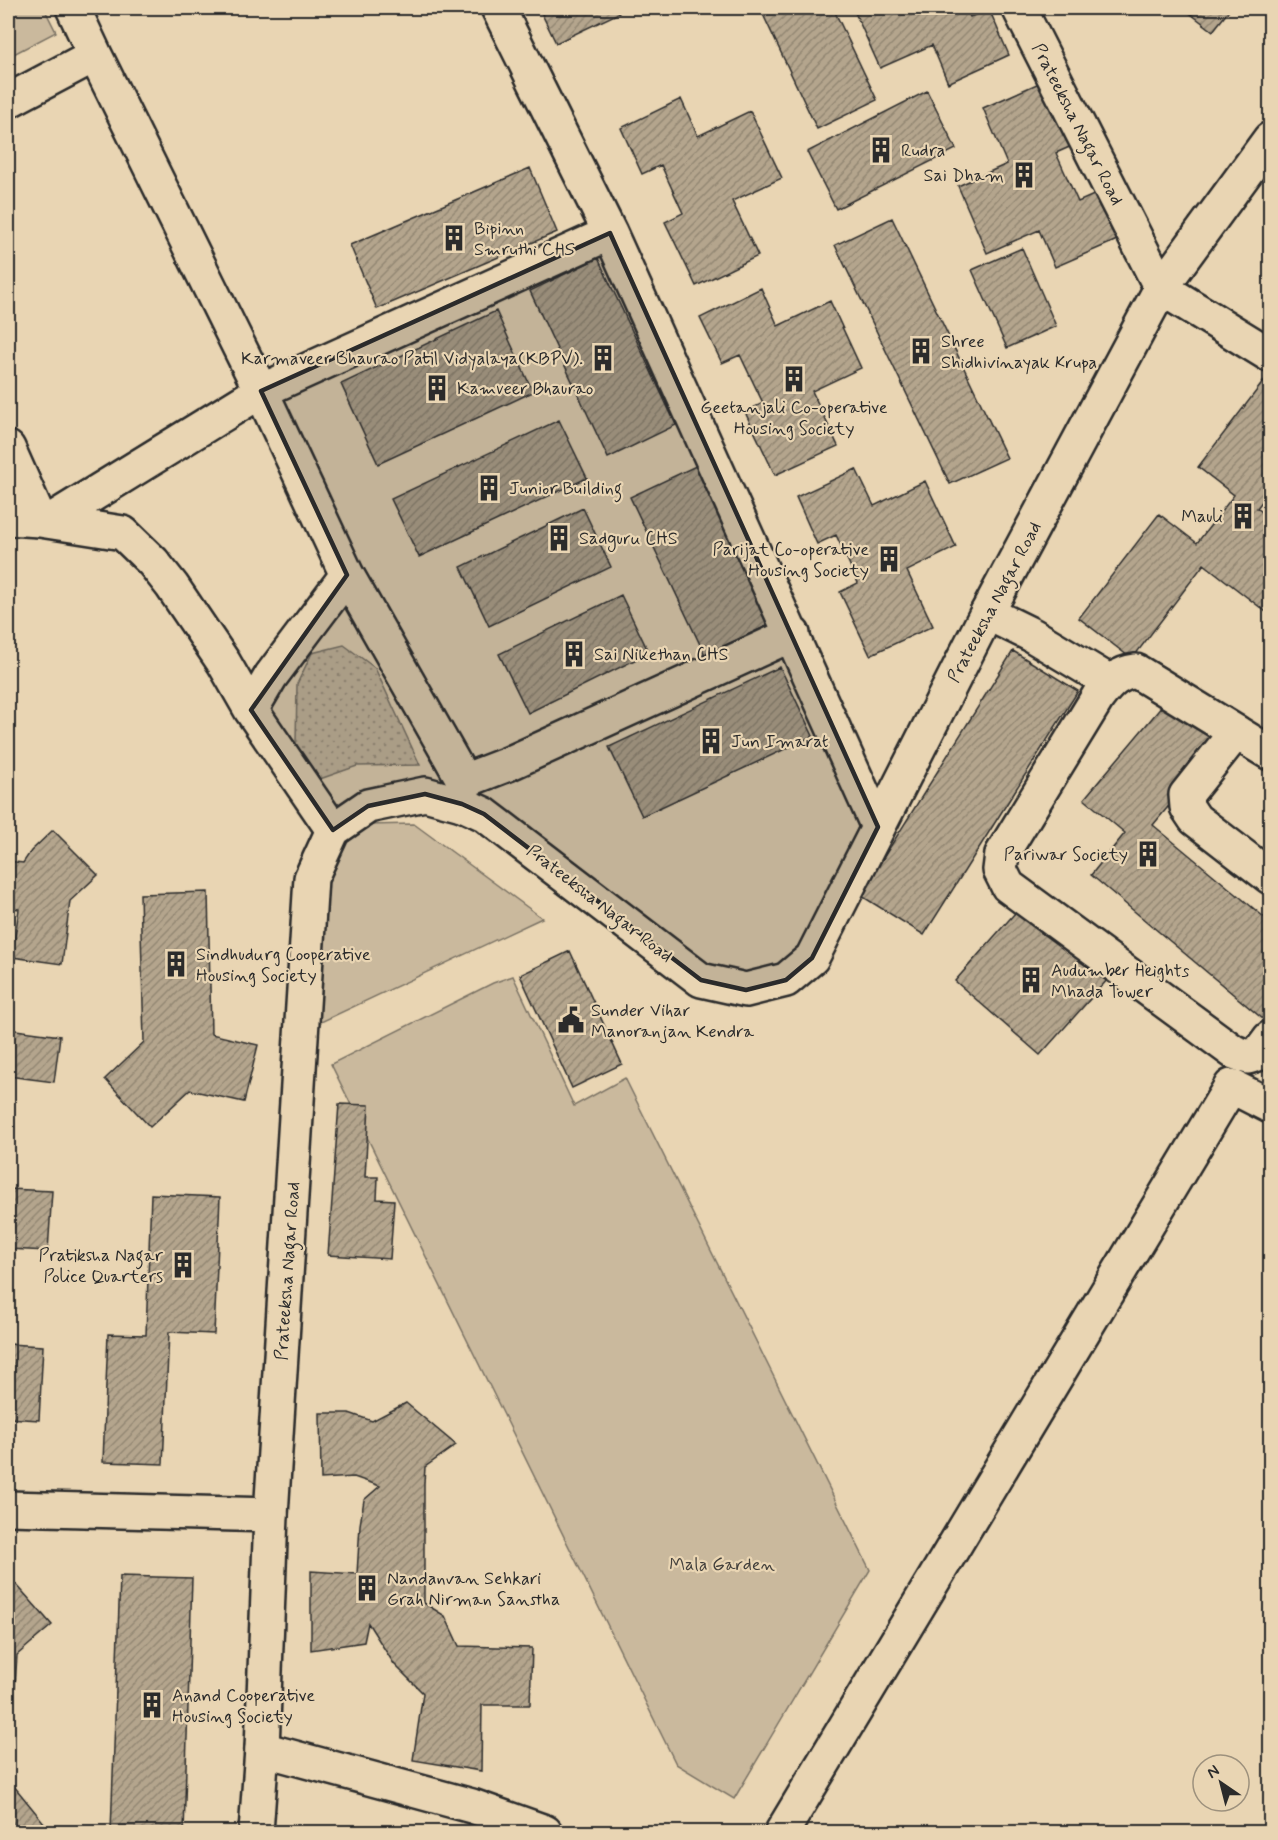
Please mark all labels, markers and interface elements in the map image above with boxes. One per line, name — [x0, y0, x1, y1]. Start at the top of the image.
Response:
street label: Prateeksha Nagar Road — [1024, 39, 1128, 210]
building icon: Rudra — [866, 135, 896, 165]
place label: Rudra — [901, 139, 945, 163]
building icon: Sai Dham — [1009, 160, 1039, 190]
place label: Sai Dham — [924, 164, 1004, 188]
place label: Bipinn Smruthi CHS — [474, 217, 575, 262]
building icon: Bipinn Smruthi CHS — [439, 223, 469, 253]
place label: Shree Shidhivinayak Krupa — [941, 330, 1097, 375]
building icon: Shree Shidhivinayak Krupa — [906, 336, 936, 366]
building icon: Karmaveer Bhaurao Patil Vidyalaya(KBPV). — [588, 343, 618, 373]
place label: Karmaveer Bhaurao Patil Vidyalaya(KBPV). — [241, 347, 583, 371]
building icon: Geetanjali Co-operative Housing Society — [779, 364, 809, 394]
building icon: Kamveer Bhaurao — [422, 373, 452, 403]
place label: Kamveer Bhaurao — [457, 377, 593, 401]
place label: Geetanjali Co-operative Housing Society — [700, 396, 888, 441]
building icon: Junior Building — [474, 473, 504, 503]
place label: Junior Building — [509, 477, 622, 503]
building icon: Mauli — [1228, 501, 1258, 531]
place label: Mauli — [1181, 505, 1223, 529]
street label: Prateeksha Nagar Road — [942, 518, 1049, 688]
building icon: Sadguru CHS — [544, 523, 574, 553]
place label: Sadguru CHS — [579, 527, 678, 552]
place label: Parijat Co-operative Housing Society — [713, 538, 869, 583]
building icon: Parijat Co-operative Housing Society — [874, 544, 904, 574]
building icon: Sai Nikethan CHS — [559, 639, 589, 669]
place label: Sai Nikethan CHS — [594, 643, 728, 667]
building icon: Jun Imarat — [696, 726, 726, 756]
place label: Jun Imarat — [731, 730, 829, 754]
street label: Prateeksha Nagar Road — [520, 839, 677, 970]
building icon: Pariwar Society — [1133, 839, 1163, 869]
place label: Pariwar Society — [1004, 843, 1128, 867]
place label: Sindhudurg Cooperative Housing Society — [196, 943, 371, 988]
building icon: Sindhudurg Cooperative Housing Society — [161, 949, 191, 979]
place label: Audumber Heights Mhada Tower — [1051, 959, 1189, 1004]
building icon: Audumber Heights Mhada Tower — [1016, 965, 1046, 995]
place label: Sunder Vihar Manoranjan Kendra — [591, 999, 754, 1044]
public building icon: Sunder Vihar Manoranjan Kendra — [556, 1005, 586, 1035]
street label: Prateeksha Nagar Road — [270, 1181, 308, 1361]
place label: Pratiksha Nagar Police Quarters — [38, 1244, 164, 1289]
building icon: Pratiksha Nagar Police Quarters — [168, 1250, 198, 1280]
park label: Mala Garden — [669, 1553, 775, 1577]
place label: Nandanvan Sehkari Grah Nirman Sanstha — [387, 1567, 560, 1612]
building icon: Nandanvan Sehkari Grah Nirman Sanstha — [352, 1573, 382, 1603]
place label: Anand Cooperative Housing Society — [172, 1684, 315, 1729]
building icon: Anand Cooperative Housing Society — [137, 1690, 167, 1720]
north arrow — [1191, 1753, 1251, 1813]
text: N — [1203, 1760, 1224, 1784]

